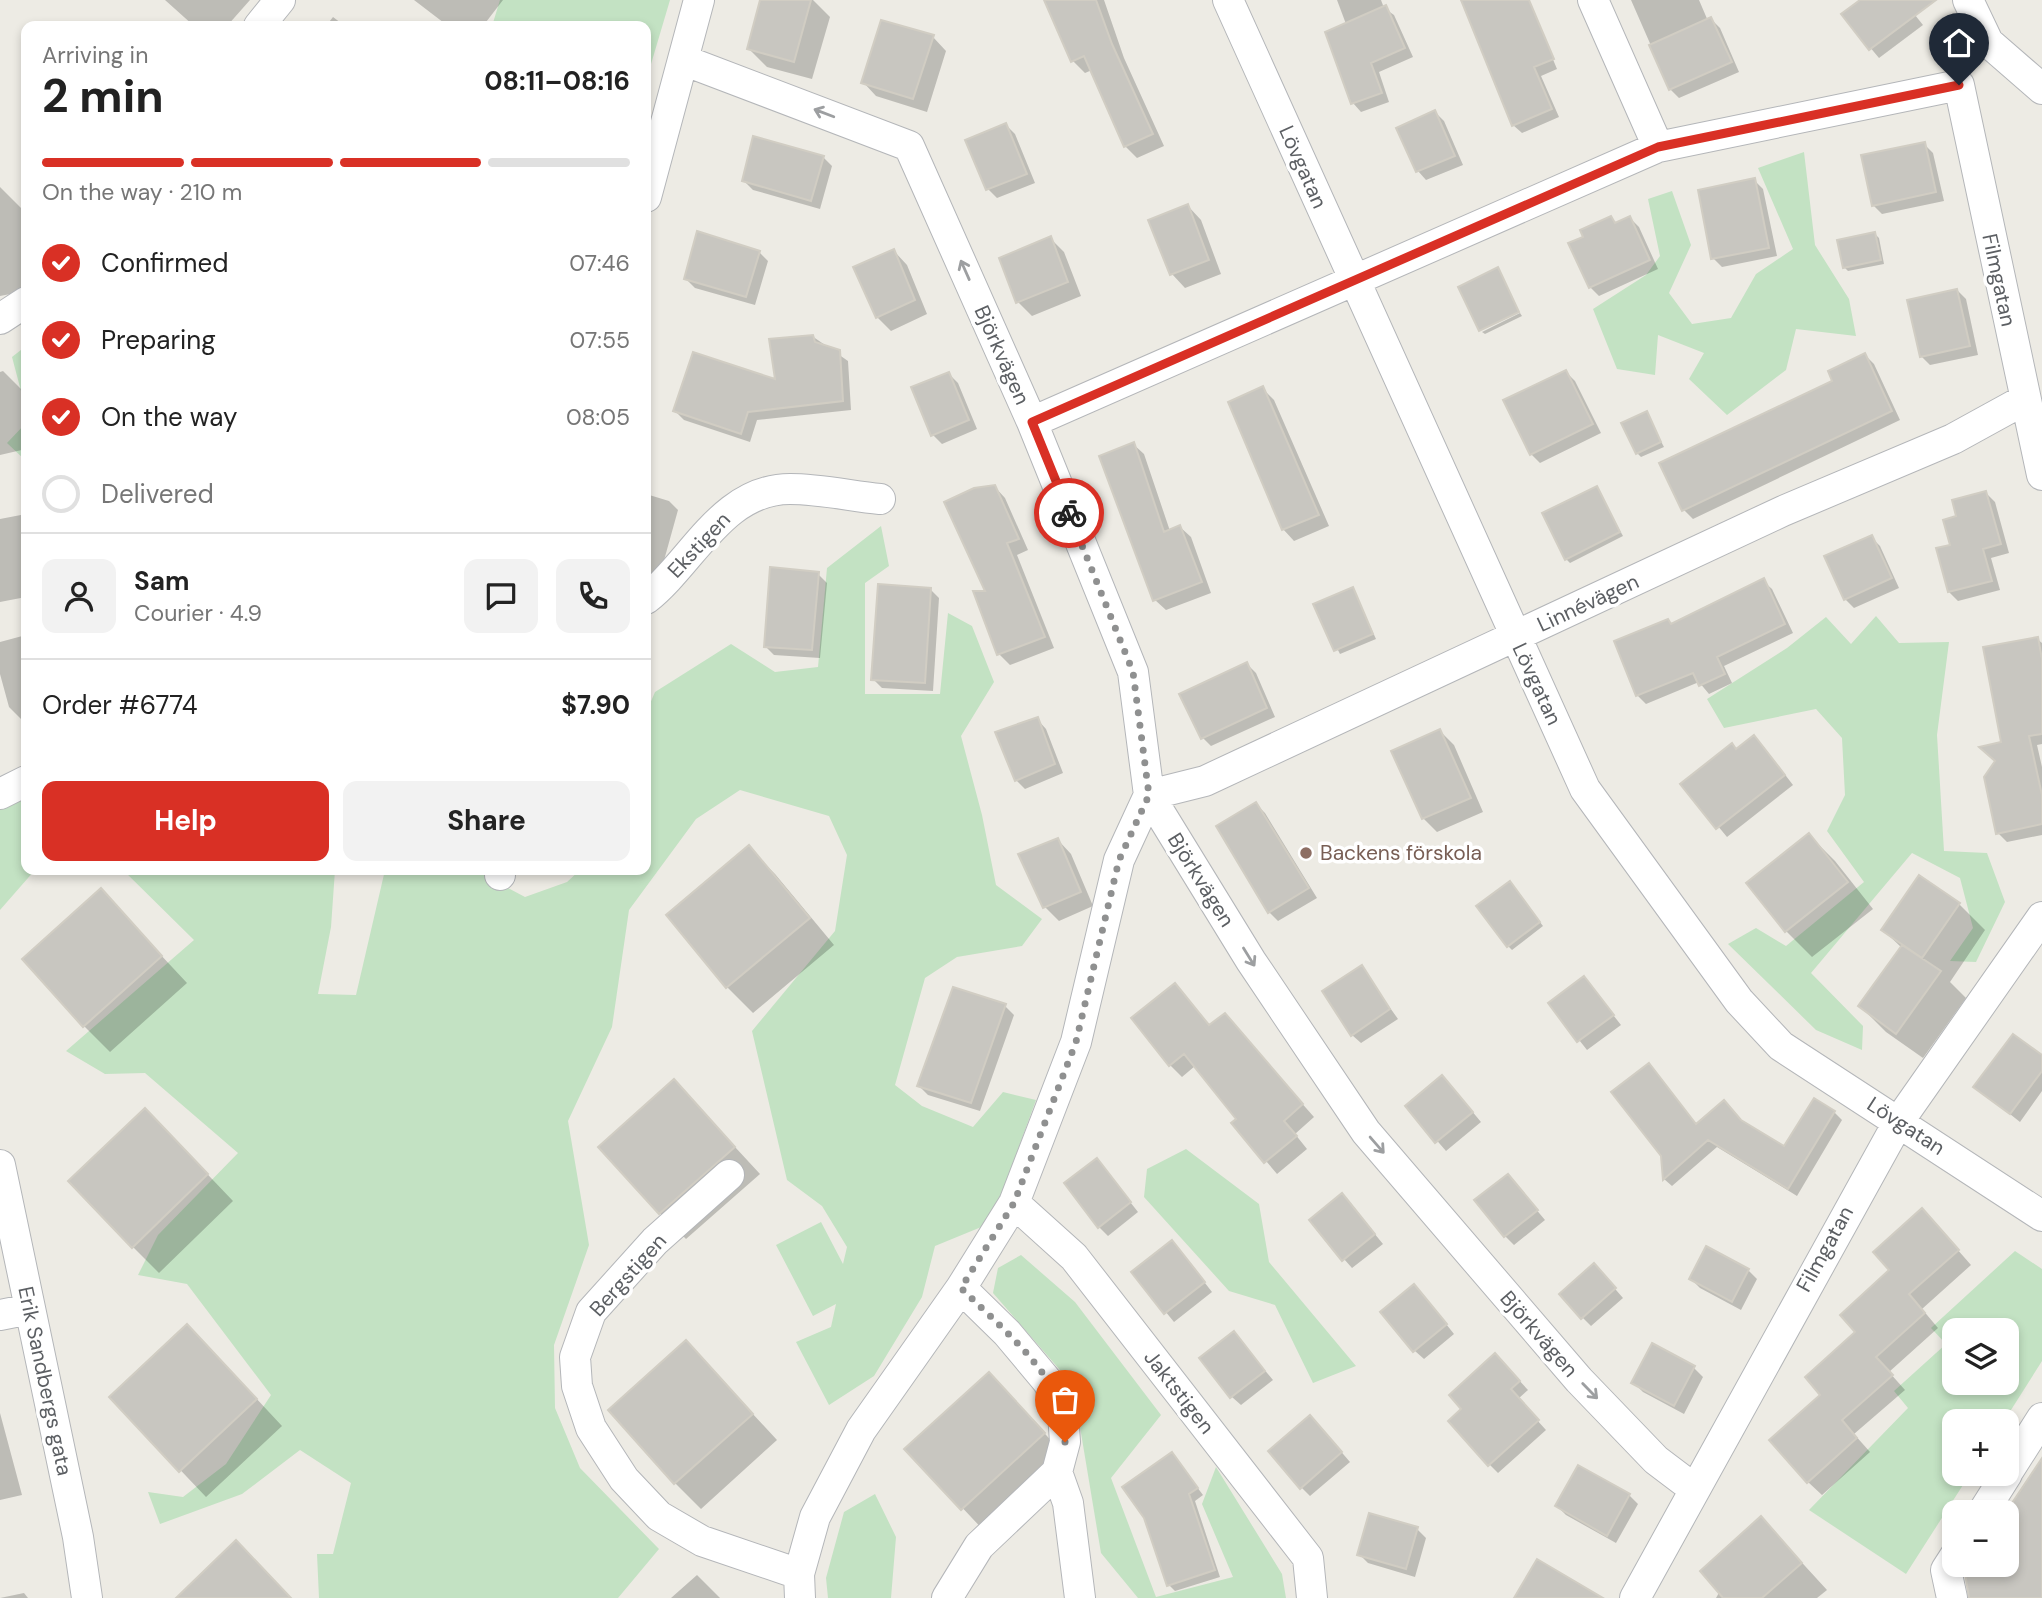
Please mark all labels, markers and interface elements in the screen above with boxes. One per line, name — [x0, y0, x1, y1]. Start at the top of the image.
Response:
pin — [1929, 13, 1989, 85]
icon: home — [1940, 24, 1978, 62]
text: Arriving in — [42, 40, 148, 70]
text: 08:11–08:16 — [484, 64, 630, 98]
text: 2 min — [42, 66, 164, 126]
one-way arrow — [813, 106, 835, 119]
street label: Lövgatan — [1272, 121, 1334, 213]
text: On the way · 210 m — [42, 177, 242, 207]
street label: Filmgatan — [1976, 231, 2022, 329]
icon: check — [42, 244, 80, 282]
text: Confirmed — [101, 246, 228, 280]
text: 07:46 — [569, 248, 630, 278]
one-way arrow — [958, 260, 971, 282]
street label: Björkvägen — [968, 301, 1036, 409]
icon: check — [42, 321, 80, 359]
text: Preparing — [101, 323, 216, 357]
text: 07:55 — [570, 325, 630, 355]
icon: check — [42, 398, 80, 436]
text: On the way — [101, 400, 237, 434]
text: 08:05 — [566, 402, 630, 432]
text: Delivered — [101, 477, 214, 511]
courier — [1034, 478, 1104, 548]
icon: bike — [1050, 494, 1088, 532]
street label: Ekstigen — [661, 506, 737, 584]
button: person — [42, 559, 116, 633]
button: chat — [464, 559, 538, 633]
button: phone — [556, 559, 630, 633]
text: Sam — [134, 564, 189, 598]
street label: Linnévägen — [1533, 567, 1643, 639]
text: Courier · 4.9 — [134, 598, 262, 628]
street label: Lövgatan — [1506, 638, 1568, 730]
text: Order #6774 — [42, 688, 197, 722]
text: $7.90 — [561, 688, 630, 722]
button: Help — [42, 781, 329, 861]
button: Share — [343, 781, 630, 861]
street label: Björkvägen — [1161, 828, 1241, 932]
place label: Backens förskola — [1320, 839, 1482, 867]
marker: Backens förskola — [1298, 845, 1314, 861]
one-way arrow — [1243, 947, 1257, 967]
street label: Lövgatan — [1862, 1090, 1950, 1162]
one-way arrow — [1369, 1136, 1385, 1154]
street label: Filmgatan — [1790, 1201, 1860, 1297]
street label: Bergstigen — [583, 1228, 673, 1322]
street label: Erik Sandbergs gata — [11, 1284, 79, 1478]
street label: Björkvägen — [1494, 1285, 1584, 1383]
map controls — [1942, 1318, 2019, 1577]
button: layers — [1942, 1318, 2019, 1395]
street label: Jaktstigen — [1137, 1344, 1221, 1440]
pin — [1035, 1370, 1095, 1442]
icon: bag — [1046, 1381, 1084, 1419]
one-way arrow — [1581, 1382, 1598, 1400]
button: + — [1942, 1409, 2019, 1486]
button: − — [1942, 1500, 2019, 1577]

